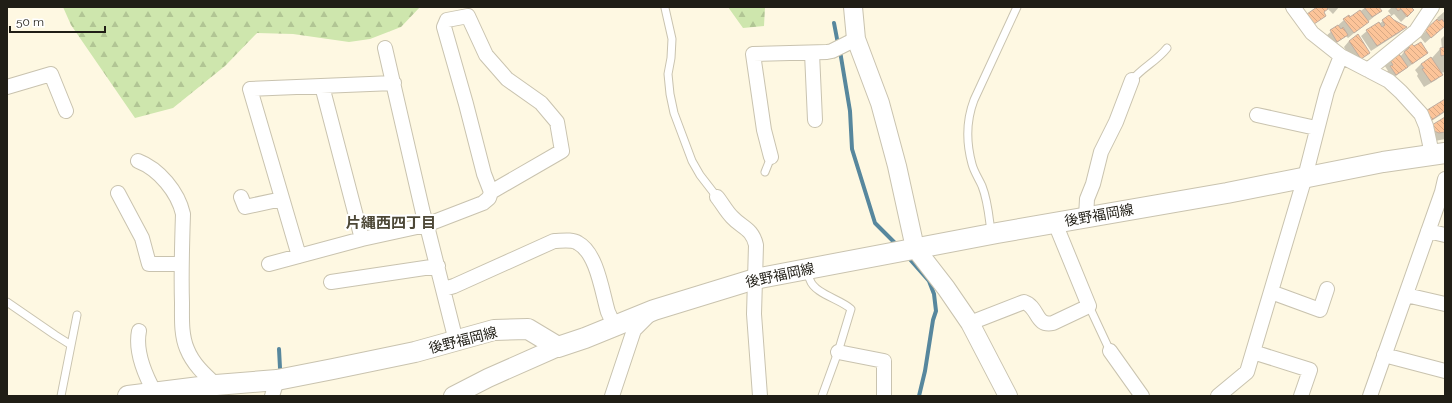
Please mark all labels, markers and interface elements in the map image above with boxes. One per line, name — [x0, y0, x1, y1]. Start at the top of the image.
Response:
scale bar — [10, 8, 105, 34]
text: 50 m — [16, 15, 44, 29]
street label: 後野福岡線 — [1063, 201, 1135, 229]
district label: 片縄西四丁目 — [346, 214, 436, 232]
street label: 後野福岡線 — [744, 260, 816, 290]
street label: 後野福岡線 — [427, 324, 499, 356]

